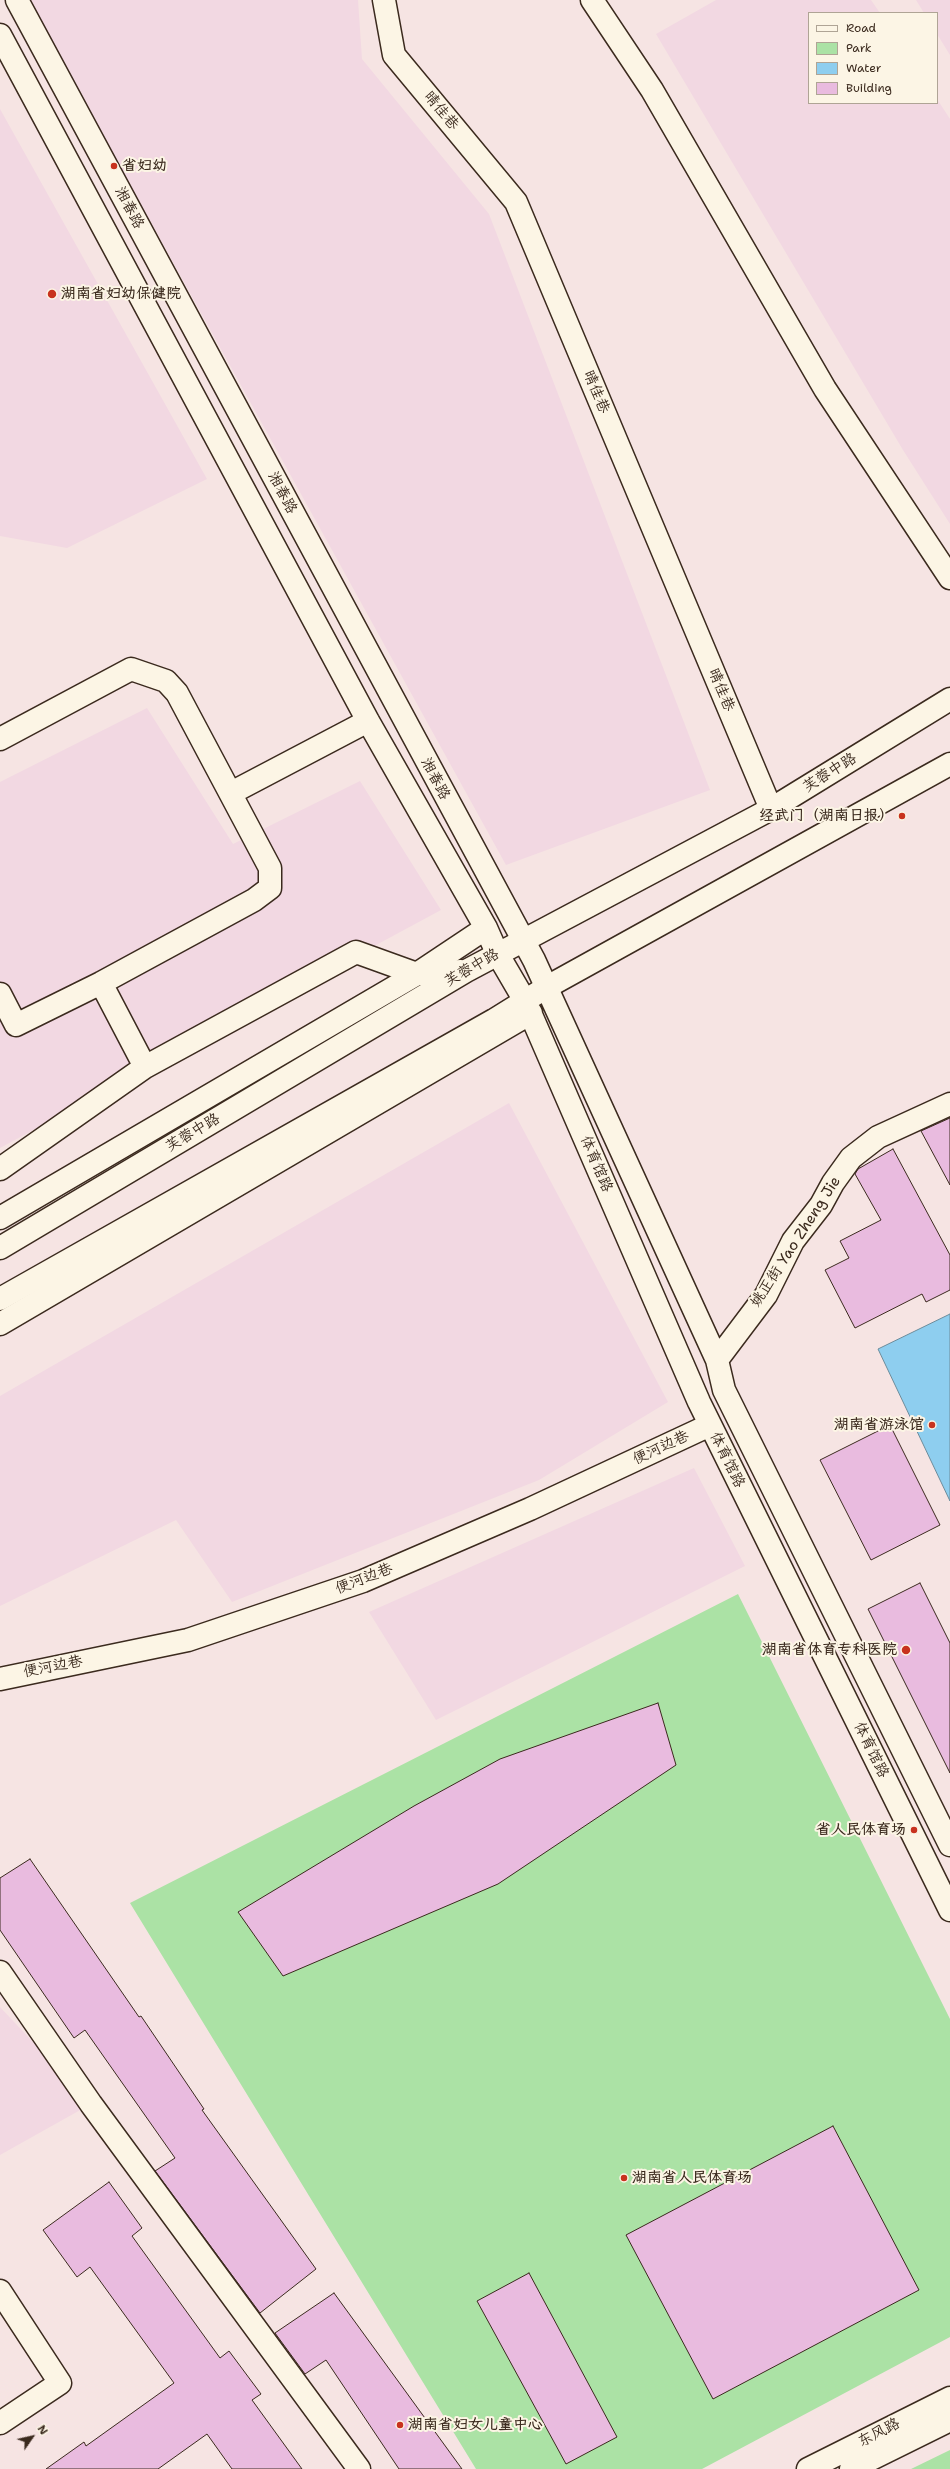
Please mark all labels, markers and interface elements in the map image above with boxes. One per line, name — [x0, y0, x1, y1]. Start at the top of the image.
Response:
legend — [808, 12, 938, 104]
text: Road — [846, 20, 876, 36]
text: Park — [846, 40, 872, 56]
text: Water — [846, 60, 881, 76]
text: Building — [846, 80, 892, 96]
street label: 晴佳巷 — [420, 88, 462, 134]
place label: 省妇幼 — [122, 157, 167, 175]
marker: 省妇幼 — [109, 161, 119, 171]
street label: 湘春路 — [110, 184, 148, 232]
place label: 湖南省妇幼保健院 — [61, 285, 181, 303]
marker: 湖南省妇幼保健院 — [46, 288, 58, 300]
street label: 晴佳巷 — [579, 368, 613, 416]
street label: 湘春路 — [263, 469, 301, 517]
street label: 晴佳巷 — [704, 666, 738, 714]
street label: 芙蓉中路 — [800, 749, 860, 797]
street label: 湘春路 — [416, 755, 454, 803]
place label: 经武门（湖南日报） — [759, 807, 894, 825]
marker: 经武门（湖南日报） — [897, 811, 907, 821]
street label: 芙蓉中路 — [442, 945, 502, 991]
street label: 芙蓉中路 — [163, 1110, 223, 1156]
street label: 体育馆路 — [576, 1133, 616, 1195]
street label: 姚正街 Yao Zheng Jie — [747, 1173, 845, 1311]
place label: 湖南省游泳馆 — [834, 1416, 924, 1434]
marker: 湖南省游泳馆 — [927, 1420, 937, 1430]
street label: 便河边巷 — [630, 1427, 692, 1469]
street label: 体育馆路 — [706, 1429, 748, 1491]
street label: 便河边巷 — [333, 1560, 395, 1598]
place label: 湖南省体育专科医院 — [762, 1641, 897, 1659]
marker: 湖南省体育专科医院 — [900, 1644, 912, 1656]
street label: 便河边巷 — [22, 1652, 84, 1682]
street label: 体育馆路 — [850, 1719, 892, 1781]
place label: 省人民体育场 — [816, 1821, 906, 1839]
marker: 省人民体育场 — [909, 1825, 919, 1835]
place label: 湖南省人民体育场 — [632, 2169, 752, 2187]
marker: 湖南省人民体育场 — [619, 2173, 629, 2183]
street label: 东风路 — [855, 2415, 903, 2451]
place label: 湖南省妇女儿童中心 — [408, 2416, 543, 2434]
north arrow — [12, 2417, 52, 2457]
marker: 湖南省妇女儿童中心 — [395, 2420, 405, 2430]
text: N — [34, 2422, 51, 2438]

